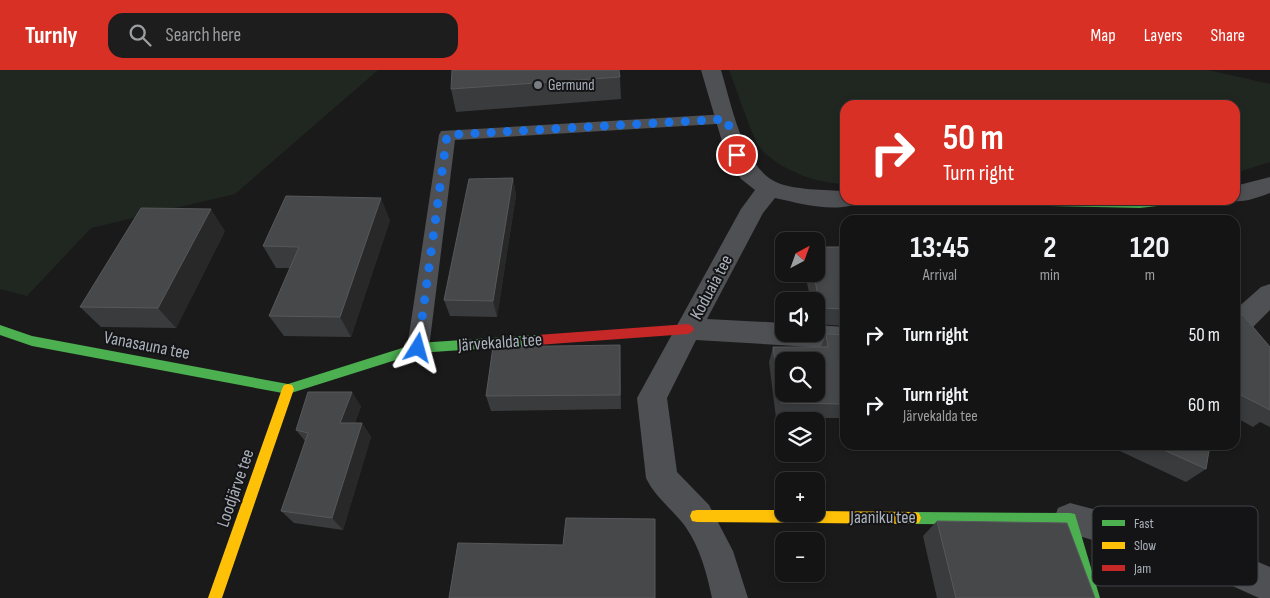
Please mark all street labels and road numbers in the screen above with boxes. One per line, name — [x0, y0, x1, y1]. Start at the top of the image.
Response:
street label: Koduaia tee — [686, 251, 737, 323]
street label: Vanasauna tee — [102, 327, 192, 364]
street label: Järvekalda tee — [456, 329, 543, 356]
street label: Loodjärve tee — [212, 446, 259, 530]
street label: Jaaniku tee — [849, 507, 916, 528]

